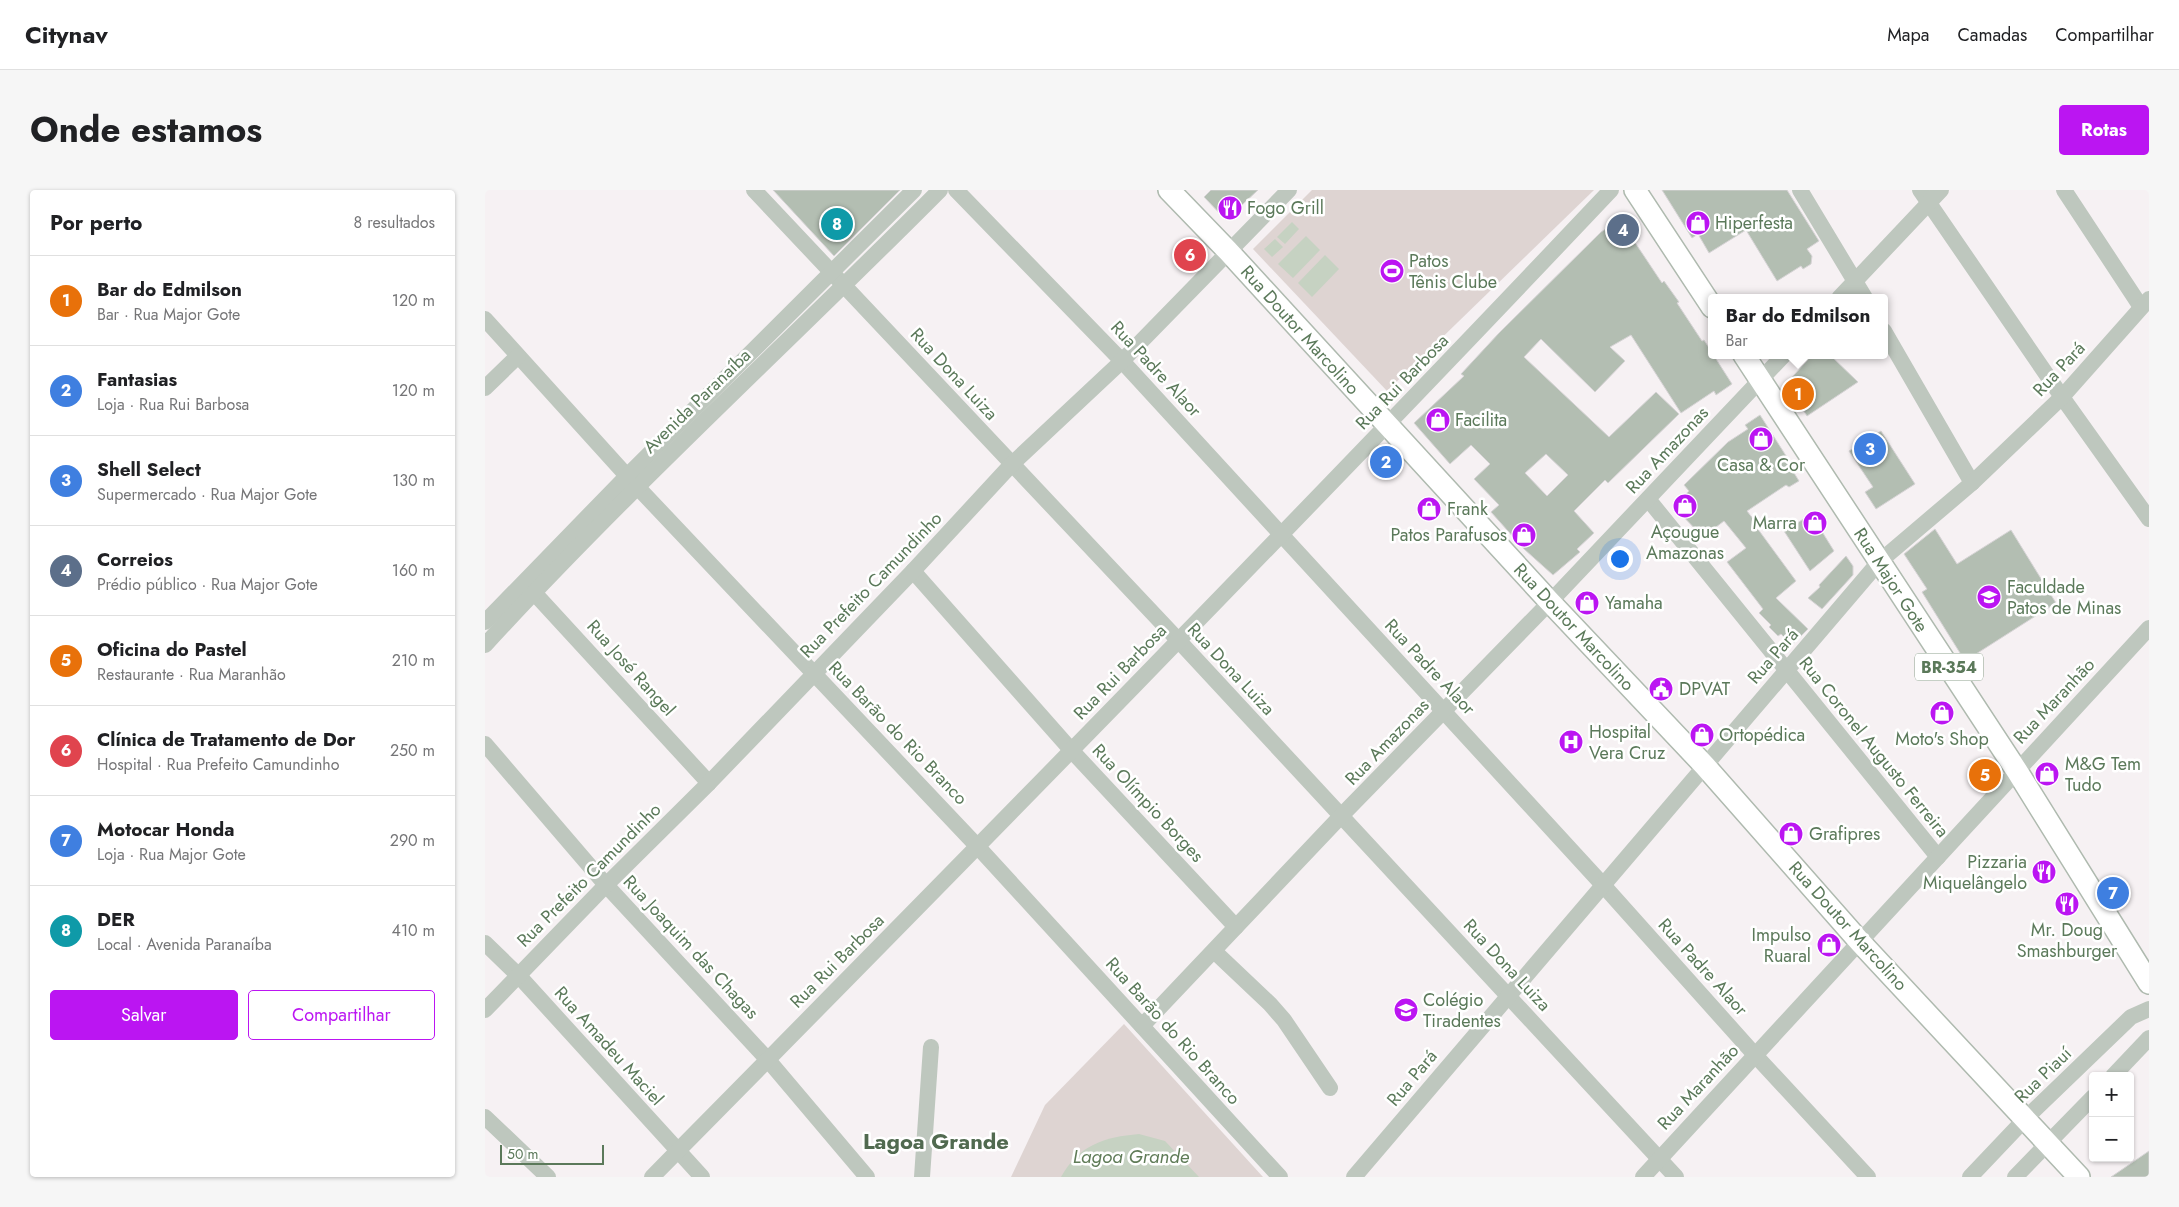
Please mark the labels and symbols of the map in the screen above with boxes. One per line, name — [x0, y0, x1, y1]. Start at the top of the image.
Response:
restaurant icon: Fogo Grill — [1217, 195, 1243, 221]
place label: Fogo Grill — [1247, 195, 1324, 221]
pin: 8 — [821, 205, 853, 243]
shop icon: Hiperfesta — [1685, 210, 1711, 236]
place label: Hiperfesta — [1715, 210, 1793, 236]
pin: 4 — [1607, 211, 1639, 249]
pin: 6 — [1174, 236, 1206, 274]
place label: Patos Tênis Clube — [1409, 248, 1497, 295]
sports icon: Patos Tênis Clube — [1379, 258, 1405, 284]
street label: Rua Doutor Marcolino — [1235, 259, 1365, 401]
street label: Rua Padre Alaor — [1105, 315, 1208, 423]
street label: Rua Dona Luiza — [904, 322, 1004, 426]
street label: Rua Rui Barbosa — [1350, 328, 1454, 436]
street label: Rua Pará — [2027, 336, 2091, 402]
street label: Avenida Paranaíba — [637, 343, 757, 459]
pin: 1 — [1782, 375, 1814, 413]
street label: Rua Amazonas — [1620, 400, 1714, 500]
shop icon: Facilita — [1425, 407, 1451, 433]
place label: Facilita — [1455, 407, 1507, 433]
shop icon: Casa & Cor — [1748, 426, 1774, 452]
pin: 3 — [1854, 430, 1886, 468]
pin: 2 — [1370, 443, 1402, 481]
place label: Casa & Cor — [1717, 452, 1806, 478]
shop icon: Açougue Amazonas — [1672, 493, 1698, 519]
shop icon: Frank — [1416, 496, 1442, 522]
place label: Frank — [1447, 496, 1488, 522]
street label: Rua Prefeito Camundinho — [794, 506, 948, 664]
place label: Marra — [1753, 510, 1797, 536]
shop icon: Marra — [1802, 510, 1828, 536]
place label: Açougue Amazonas — [1646, 519, 1724, 566]
place label: Patos Parafusos — [1390, 522, 1507, 548]
shop icon: Patos Parafusos — [1511, 522, 1537, 548]
street label: Rua Major Gote — [1847, 523, 1935, 637]
your location — [1607, 546, 1633, 572]
street label: Rua Doutor Marcolino — [1508, 557, 1640, 697]
place label: Faculdade Patos de Minas — [2007, 574, 2121, 621]
school or university icon: Faculdade Patos de Minas — [1976, 584, 2002, 610]
shop icon: Yamaha — [1574, 590, 1600, 616]
place label: Yamaha — [1605, 590, 1663, 616]
street label: Rua Padre Alaor — [1379, 613, 1482, 721]
street label: Rua José Rangel — [581, 614, 681, 722]
street label: Rua Dona Luiza — [1181, 617, 1281, 721]
street label: Rua Rui Barbosa — [1068, 618, 1172, 726]
street label: Rua Pará — [1741, 622, 1805, 690]
street label: Rua Coronel Augusto Ferreira — [1793, 651, 1955, 843]
street label: Rua Maranhão — [2007, 652, 2101, 750]
road number: BR-354 — [1915, 654, 1983, 681]
street label: Rua Barão do Rio Branco — [822, 655, 974, 811]
public building icon: DPVAT — [1648, 676, 1674, 702]
place label: DPVAT — [1679, 676, 1731, 702]
street label: Rua Amazonas — [1339, 693, 1435, 791]
shop icon: Moto's Shop — [1929, 700, 1955, 726]
place label: Hospital Vera Cruz — [1589, 719, 1666, 766]
shop icon: Ortopédica — [1689, 722, 1715, 748]
place label: Ortopédica — [1719, 722, 1805, 748]
place label: Moto's Shop — [1895, 726, 1989, 752]
hospital icon: Hospital Vera Cruz — [1558, 729, 1584, 755]
street label: Rua Olímpio Borges — [1086, 738, 1210, 868]
place label: M&G Tem Tudo — [2065, 751, 2141, 798]
pin: 5 — [1969, 756, 2001, 794]
shop icon: M&G Tem Tudo — [2034, 761, 2060, 787]
street label: Rua Prefeito Camundinho — [511, 797, 667, 953]
shop icon: Grafipres — [1778, 821, 1804, 847]
place label: Grafipres — [1809, 821, 1880, 847]
place label: Pizzaria Miquelângelo — [1923, 849, 2027, 896]
street label: Rua Doutor Marcolino — [1783, 855, 1913, 997]
restaurant icon: Pizzaria Miquelângelo — [2031, 859, 2057, 885]
street label: Rua Joaquim das Chagas — [617, 869, 765, 1025]
pin: 7 — [2097, 874, 2129, 912]
restaurant icon: Mr. Doug Smashburger — [2054, 891, 2080, 917]
street label: Rua Rui Barbosa — [784, 908, 890, 1014]
street label: Rua Dona Luiza — [1457, 913, 1557, 1017]
street label: Rua Padre Alaor — [1652, 913, 1754, 1022]
place label: Mr. Doug Smashburger — [2017, 917, 2118, 964]
place label: Impulso Ruaral — [1752, 922, 1811, 969]
shop icon: Impulso Ruaral — [1816, 932, 1842, 958]
street label: Rua Barão do Rio Branco — [1100, 951, 1247, 1111]
street label: Rua Amadeu Maciel — [548, 981, 670, 1111]
place label: Colégio Tiradentes — [1423, 987, 1501, 1034]
school or university icon: Colégio Tiradentes — [1393, 997, 1419, 1023]
street label: Rua Maranhão — [1651, 1038, 1745, 1136]
street label: Rua Piauí — [2008, 1040, 2078, 1109]
street label: Rua Pará — [1381, 1044, 1443, 1112]
district label: Lagoa Grande — [863, 1125, 1009, 1157]
scale bar — [500, 1142, 604, 1165]
water label: Lagoa Grande — [1073, 1143, 1190, 1170]

